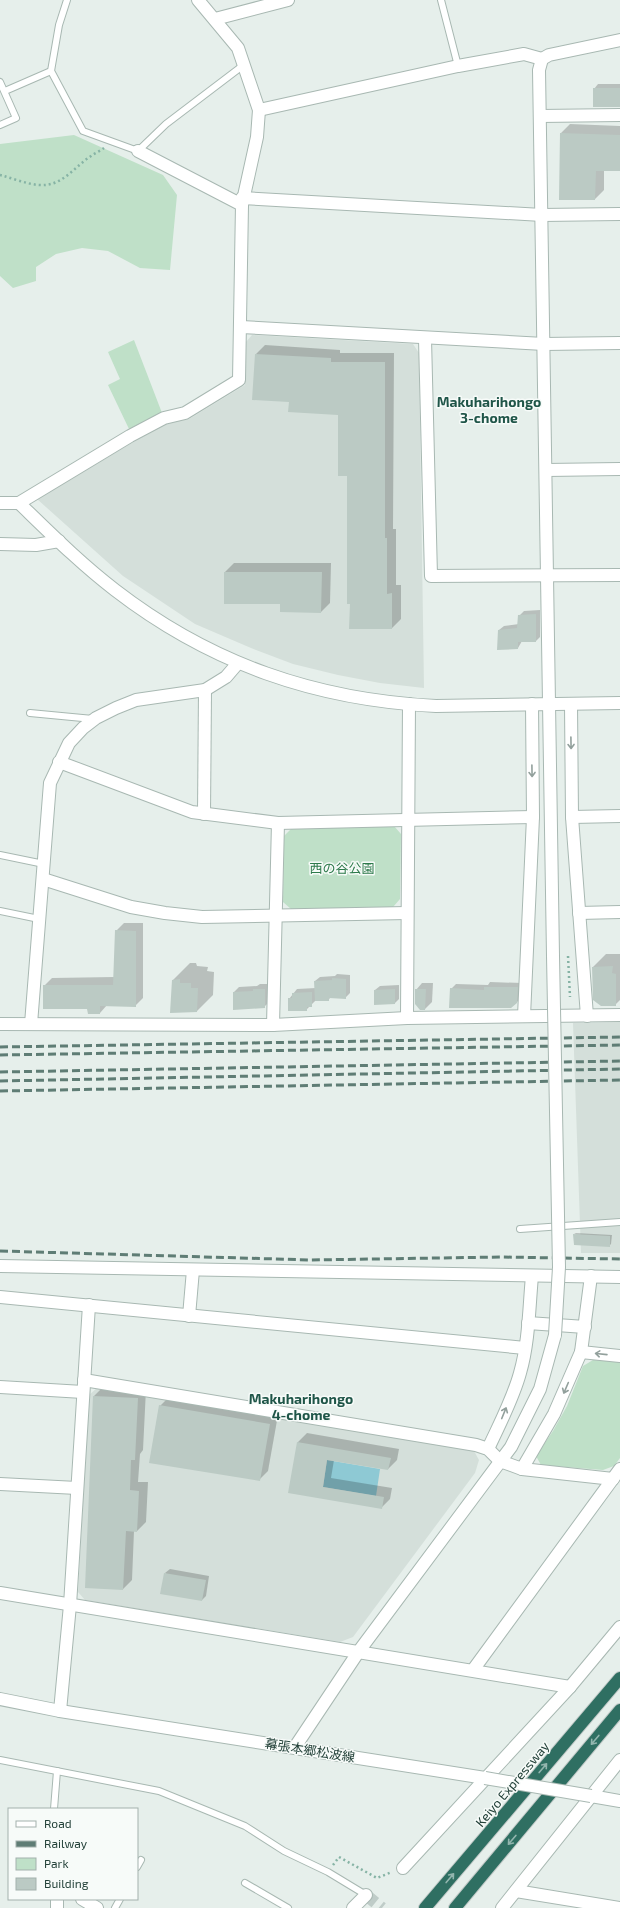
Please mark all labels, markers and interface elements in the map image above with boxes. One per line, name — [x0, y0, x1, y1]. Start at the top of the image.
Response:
district label: Makuharihongo 3-chome — [437, 393, 541, 426]
one-way arrow — [567, 736, 575, 749]
one-way arrow — [528, 764, 536, 777]
park label: 西の谷公園 — [309, 860, 375, 876]
one-way arrow — [595, 1351, 608, 1358]
one-way arrow — [562, 1382, 569, 1394]
district label: Makuharihongo 4-chome — [249, 1390, 353, 1423]
one-way arrow — [501, 1408, 509, 1420]
street label: 幕張本郷松波線 — [264, 1735, 356, 1765]
one-way arrow — [591, 1735, 600, 1745]
street label: Keiyo Expressway — [472, 1738, 552, 1830]
one-way arrow — [538, 1764, 547, 1774]
legend — [8, 1808, 138, 1900]
text: Road — [44, 1816, 72, 1830]
one-way arrow — [508, 1835, 517, 1846]
text: Railway — [44, 1836, 88, 1850]
text: Park — [44, 1856, 69, 1870]
one-way arrow — [445, 1873, 454, 1883]
text: Building — [44, 1876, 89, 1890]

